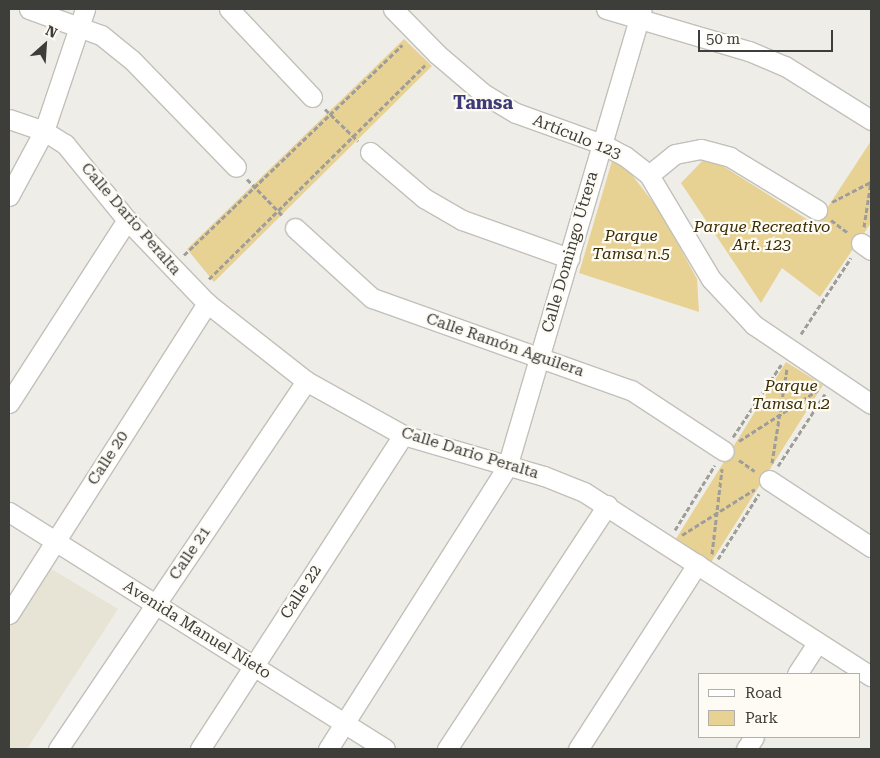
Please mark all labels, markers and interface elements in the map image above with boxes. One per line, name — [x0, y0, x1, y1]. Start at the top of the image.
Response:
north arrow — [20, 20, 70, 70]
scale bar — [700, 20, 835, 52]
text: N — [43, 22, 60, 41]
text: 50 m — [706, 30, 740, 48]
district label: Tamsa — [453, 92, 513, 114]
street label: Artículo 123 — [530, 111, 624, 163]
street label: Calle Dario Peralta — [77, 159, 185, 279]
street label: Calle Domingo Utrera — [538, 169, 602, 335]
park label: Parque Recreativo Art. 123 — [694, 217, 830, 255]
park label: Parque Tamsa n.5 — [592, 226, 670, 264]
street label: Calle Ramón Aguilera — [424, 309, 586, 381]
park label: Parque Tamsa n.2 — [752, 376, 830, 414]
street label: Calle Dario Peralta — [399, 423, 541, 483]
street label: Calle 20 — [83, 427, 133, 489]
street label: Calle 21 — [165, 522, 215, 584]
street label: Calle 22 — [276, 561, 326, 623]
street label: Avenida Manuel Nieto — [120, 577, 274, 683]
legend — [698, 673, 860, 738]
text: Road — [745, 684, 782, 702]
text: Park — [745, 709, 778, 727]

